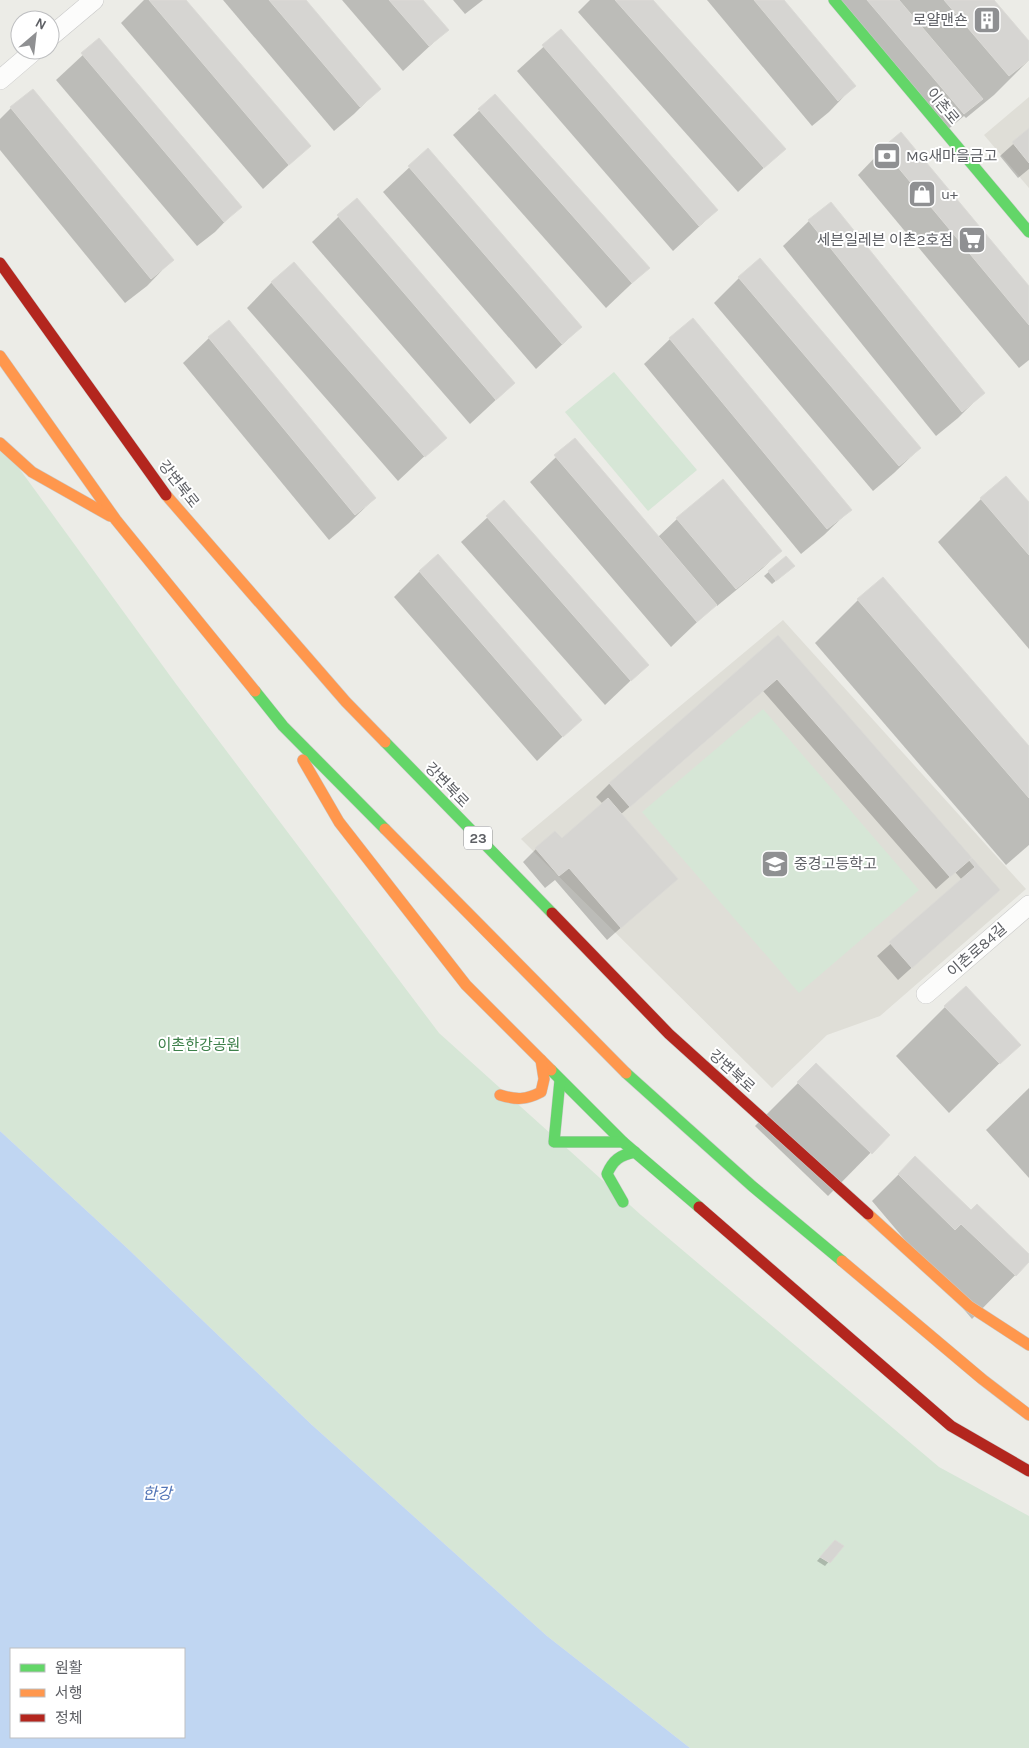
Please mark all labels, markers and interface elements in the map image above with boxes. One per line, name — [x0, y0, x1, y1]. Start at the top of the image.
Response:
building icon: 로얄맨숀 — [972, 5, 1002, 35]
north arrow — [10, 10, 60, 60]
place label: 로얄맨숀 — [913, 11, 968, 29]
text: N — [32, 14, 49, 34]
street label: 이촌로 — [923, 84, 963, 128]
bank icon: MG새마을금고 — [872, 141, 902, 171]
place label: MG새마을금고 — [906, 147, 998, 165]
shop icon: u+ — [907, 179, 937, 209]
place label: u+ — [941, 185, 958, 203]
supermarket icon: 세븐일레븐 이촌2호점 — [957, 225, 987, 255]
place label: 세븐일레븐 이촌2호점 — [817, 231, 953, 249]
street label: 강변북로 — [155, 457, 203, 511]
street label: 강변북로 — [421, 759, 473, 811]
road number: 23 — [464, 826, 492, 850]
school or university icon: 중경고등학고 — [760, 849, 790, 879]
place label: 중경고등학고 — [794, 855, 877, 873]
street label: 이촌로84길 — [944, 919, 1010, 981]
park label: 이촌한강공원 — [158, 1036, 240, 1054]
street label: 강변북로 — [705, 1046, 759, 1096]
water label: 한강 — [142, 1484, 174, 1503]
legend — [10, 1648, 185, 1738]
text: 원활 — [55, 1659, 83, 1677]
text: 서행 — [55, 1684, 83, 1702]
text: 정체 — [55, 1709, 83, 1727]

